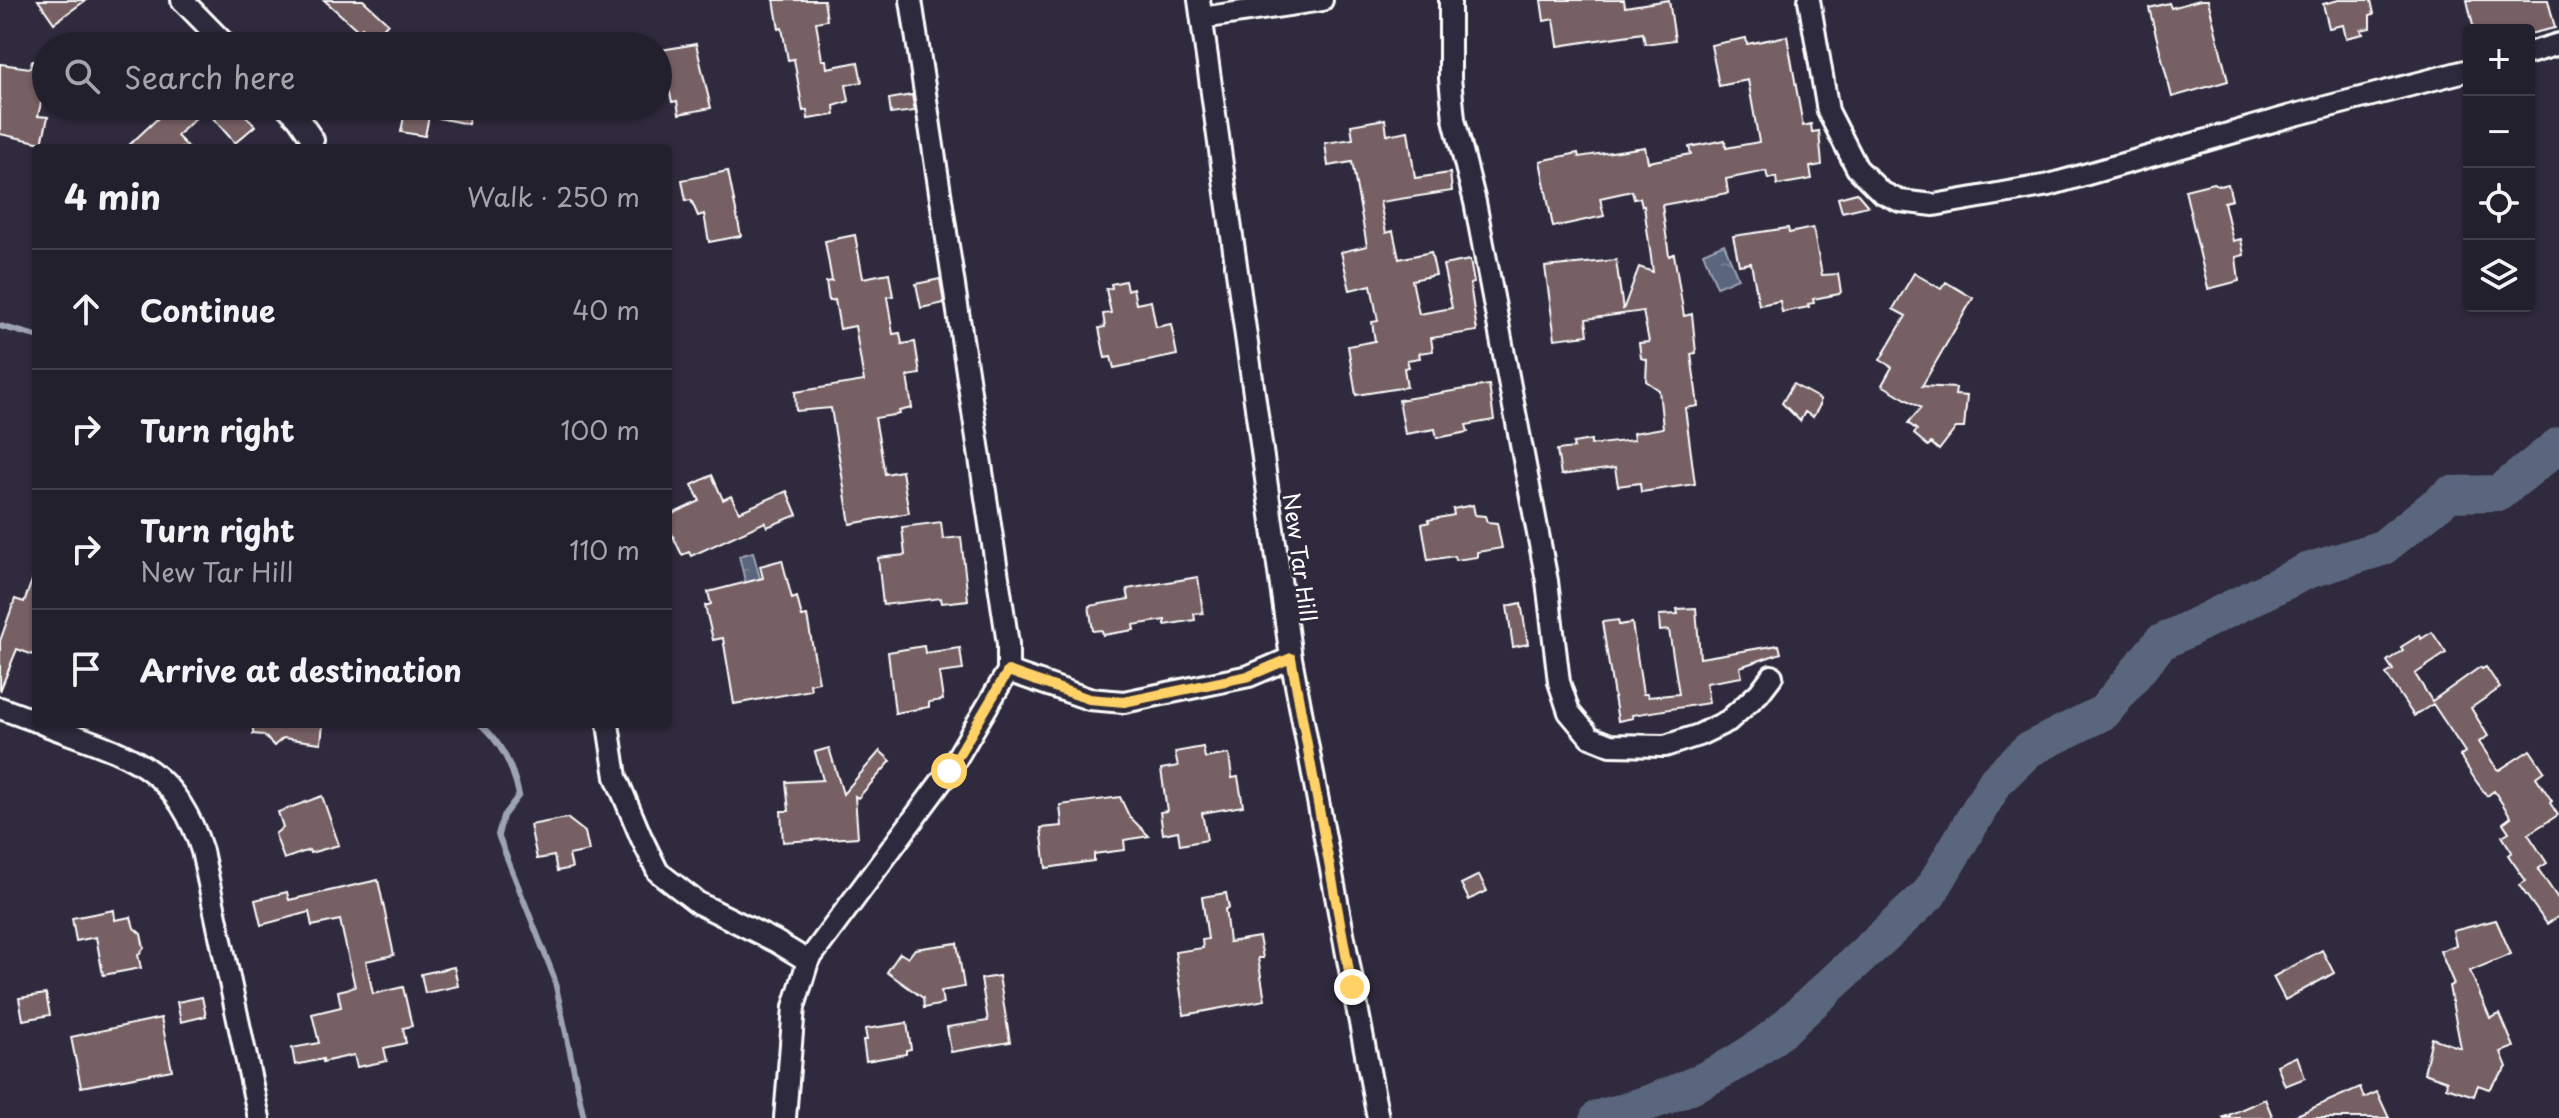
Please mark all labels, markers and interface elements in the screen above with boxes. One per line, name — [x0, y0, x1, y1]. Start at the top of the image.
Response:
map controls — [2463, 24, 2535, 312]
button: + — [2463, 24, 2535, 96]
search box — [32, 32, 672, 120]
icon: search — [60, 54, 104, 98]
text: Search here — [124, 54, 296, 99]
button: − — [2463, 96, 2535, 168]
button: locate — [2463, 168, 2535, 240]
text: 4 min — [64, 170, 161, 222]
text: Walk · 250 m — [467, 177, 640, 216]
button: layers — [2463, 240, 2535, 312]
icon: ahead — [64, 287, 108, 331]
text: Continue — [140, 287, 275, 332]
text: 40 m — [572, 290, 640, 329]
icon: right — [64, 407, 108, 451]
text: Turn right — [140, 407, 295, 452]
text: 100 m — [560, 410, 640, 449]
street label: New Tar Hill — [1276, 491, 1326, 623]
text: Turn right — [140, 507, 295, 552]
icon: right — [64, 527, 108, 571]
text: 110 m — [569, 530, 640, 569]
text: New Tar Hill — [140, 552, 293, 591]
icon: arrive — [64, 647, 108, 691]
text: Arrive at destination — [140, 647, 462, 692]
route start — [931, 753, 967, 789]
route end — [1334, 969, 1370, 1005]

